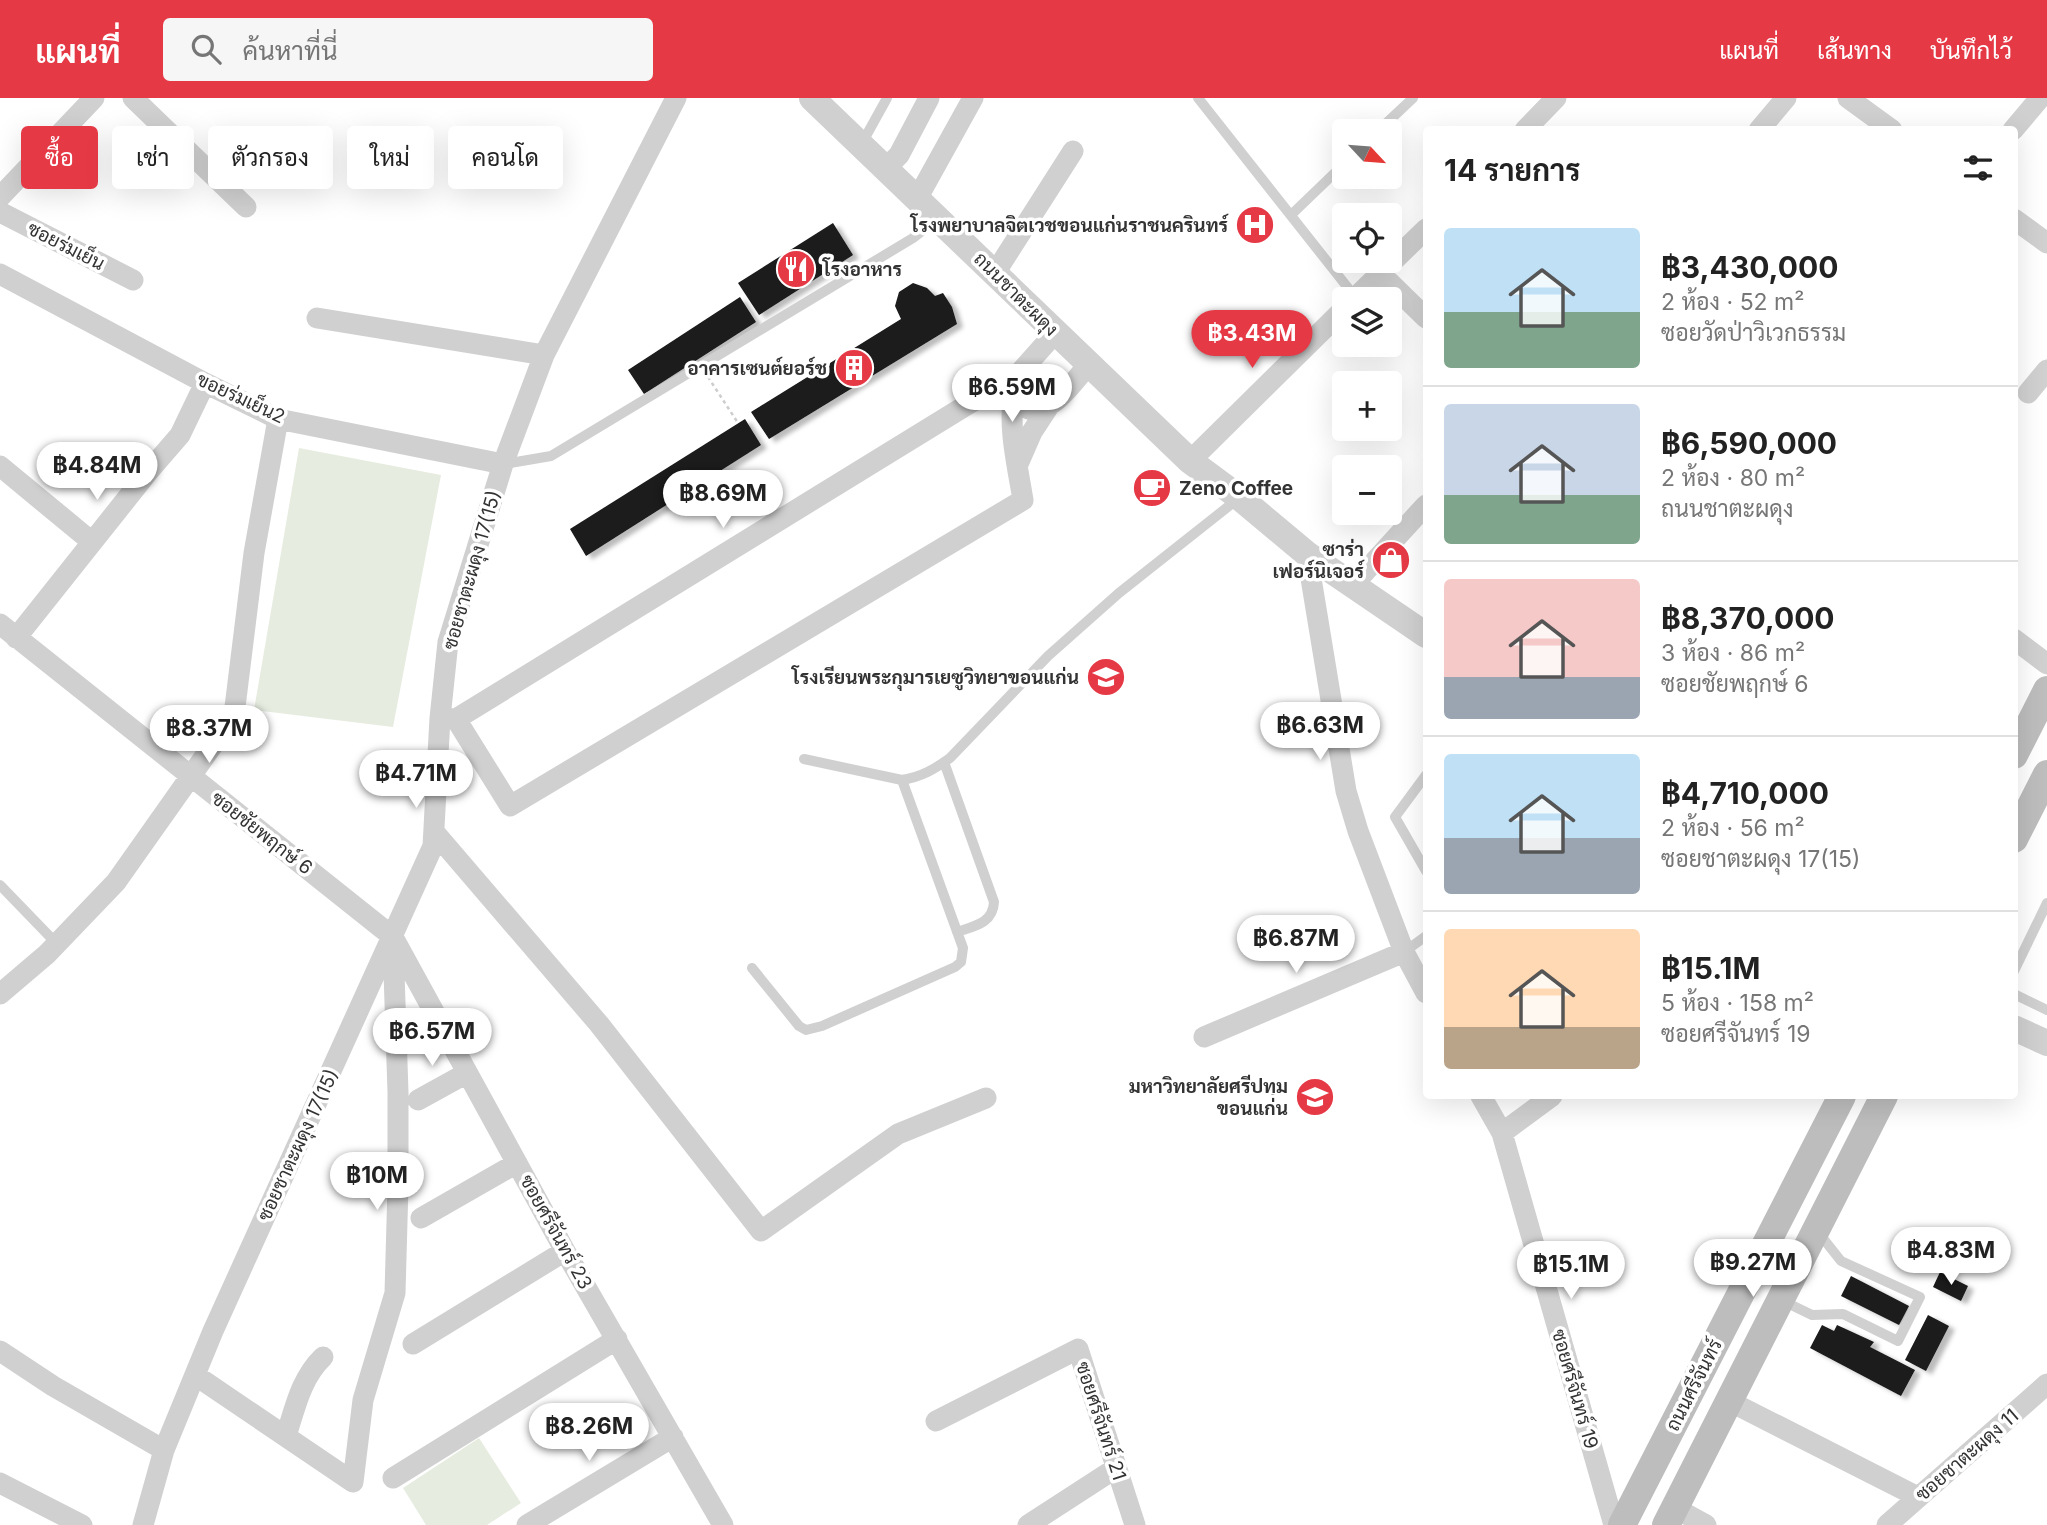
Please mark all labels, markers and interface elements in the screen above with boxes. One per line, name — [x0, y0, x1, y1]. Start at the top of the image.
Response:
search box — [163, 18, 653, 81]
icon: search — [187, 30, 225, 68]
text: แผนที่ — [35, 31, 121, 71]
text: ค้นหาที่นี่ — [243, 35, 338, 66]
text: แผนที่ — [1719, 36, 1779, 65]
text: เส้นทาง — [1817, 36, 1892, 65]
text: บันทึกไว้ — [1930, 36, 2012, 65]
north arrow — [1332, 119, 1402, 189]
map controls — [1332, 119, 1402, 525]
chip: ซื้อ — [21, 126, 98, 189]
chip: เช่า — [112, 126, 194, 189]
chip: ตัวกรอง — [208, 126, 333, 189]
chip: ใหม่ — [347, 126, 434, 189]
chip: คอนโด — [448, 126, 563, 189]
icon: filters — [1959, 149, 1997, 187]
text: 14 รายการ — [1444, 152, 1580, 188]
button: locate — [1332, 203, 1402, 273]
hospital icon: โรงพยาบาลจิตเวชขอนแก่นราชนครินทร์ — [1234, 204, 1276, 246]
place label: โรงพยาบาลจิตเวชขอนแก่นราชนครินทร์ — [910, 213, 1229, 237]
street label: ซอยร่มเย็น — [24, 215, 109, 275]
street label: ถนนชาตะผดุง — [968, 247, 1063, 342]
restaurant icon: โรงอาหาร — [775, 248, 817, 290]
text: ฿3,430,000 — [1661, 249, 1838, 285]
icon: home — [1500, 256, 1584, 340]
place label: โรงอาหาร — [822, 257, 902, 281]
button: layers — [1332, 287, 1402, 357]
text: 2 ห้อง · 52 m² — [1661, 288, 1804, 316]
pin: ฿3.43M — [1195, 310, 1309, 370]
text: ฿3.43M — [1207, 319, 1297, 347]
text: ซอยวัดป่าวิเวกธรรม — [1661, 319, 1846, 347]
building icon: อาคารเซนต์ยอร์ช — [833, 347, 875, 389]
place label: อาคารเซนต์ยอร์ช — [687, 356, 827, 380]
pin: ฿6.59M — [955, 364, 1069, 424]
street label: ขอยร่มเย็น2 — [193, 366, 290, 428]
button: + — [1332, 371, 1402, 441]
text: ฿6.59M — [968, 373, 1056, 401]
text: ฿6,590,000 — [1661, 425, 1837, 461]
icon: home — [1500, 432, 1584, 516]
pin: ฿4.84M — [40, 442, 154, 502]
text: ฿4.84M — [53, 451, 141, 479]
button: − — [1332, 455, 1402, 525]
text: 2 ห้อง · 80 m² — [1661, 464, 1805, 492]
cafe icon: Zeno Coffee — [1131, 467, 1173, 509]
pin: ฿8.69M — [666, 470, 780, 530]
place label: Zeno Coffee — [1179, 477, 1293, 500]
text: ฿8.69M — [679, 479, 767, 507]
street label: ซอยชาตะผดุง 17(15) — [438, 488, 507, 653]
text: ถนนชาตะผดุง — [1661, 495, 1793, 523]
place label: ซาร่า เฟอร์นิเจอร์ — [1273, 538, 1365, 583]
shop icon: ซาร่า เฟอร์นิเจอร์ — [1370, 539, 1412, 581]
text: ฿8,370,000 — [1661, 600, 1835, 636]
icon: home — [1500, 607, 1584, 691]
text: 3 ห้อง · 86 m² — [1661, 639, 1805, 667]
school or university icon: โรงเรียนพระกุมารเยซูวิทยาขอนแก่น — [1085, 656, 1127, 698]
place label: โรงเรียนพระกุมารเยซูวิทยาขอนแก่น — [791, 665, 1079, 692]
text: ซอยชัยพฤกษ์ 6 — [1661, 670, 1808, 698]
pin: ฿6.63M — [1263, 702, 1377, 762]
pin: ฿8.37M — [152, 706, 266, 765]
text: ฿6.63M — [1276, 711, 1364, 739]
text: ฿8.37M — [166, 714, 252, 742]
pin: ฿4.71M — [359, 750, 473, 810]
text: ฿4.71M — [375, 759, 457, 787]
text: ฿4,710,000 — [1661, 775, 1829, 811]
icon: home — [1500, 782, 1584, 866]
street label: ซอยชัยพฤกษ์ 6 — [207, 786, 318, 880]
text: 2 ห้อง · 56 m² — [1661, 814, 1805, 842]
text: ซอยชาตะผดุง 17(15) — [1661, 845, 1860, 873]
pin: ฿6.87M — [1239, 916, 1353, 975]
text: ฿6.87M — [1253, 924, 1339, 952]
text: ฿15.1M — [1661, 950, 1760, 986]
icon: home — [1500, 957, 1584, 1041]
text: 5 ห้อง · 158 m² — [1661, 989, 1814, 1017]
pin: ฿6.57M — [375, 1009, 489, 1068]
text: ฿6.57M — [389, 1017, 475, 1045]
text: ซอยศรีจันทร์ 19 — [1661, 1020, 1811, 1048]
street label: ซอยชาตะผดุง 17(15) — [253, 1065, 344, 1225]
place label: มหาวิทยาลัยศรีปทุม ขอนแก่น — [1129, 1074, 1288, 1120]
school or university icon: มหาวิทยาลัยศรีปทุม ขอนแก่น — [1294, 1076, 1336, 1118]
pin: ฿10M — [336, 1152, 418, 1212]
text: ฿10M — [346, 1161, 408, 1189]
street label: ซอยศรีจันทร์ 23 — [515, 1170, 598, 1293]
pin: ฿4.83M — [1894, 1228, 2008, 1287]
text: ฿4.83M — [1907, 1236, 1995, 1264]
pin: ฿9.27M — [1696, 1240, 1810, 1299]
pin: ฿15.1M — [1514, 1242, 1628, 1301]
text: ฿9.27M — [1710, 1248, 1796, 1276]
text: ฿15.1M — [1533, 1250, 1609, 1278]
street label: ซอยศรีจันทร์ 19 — [1547, 1326, 1604, 1452]
street label: ถนนศรีจันทร์ — [1660, 1335, 1727, 1435]
street label: ซอยศรีจันทร์ 21 — [1071, 1358, 1132, 1483]
pin: ฿8.26M — [532, 1404, 646, 1463]
street label: ซอยชาตะผดุง 11 — [1911, 1404, 2024, 1507]
text: ฿8.26M — [545, 1412, 633, 1440]

